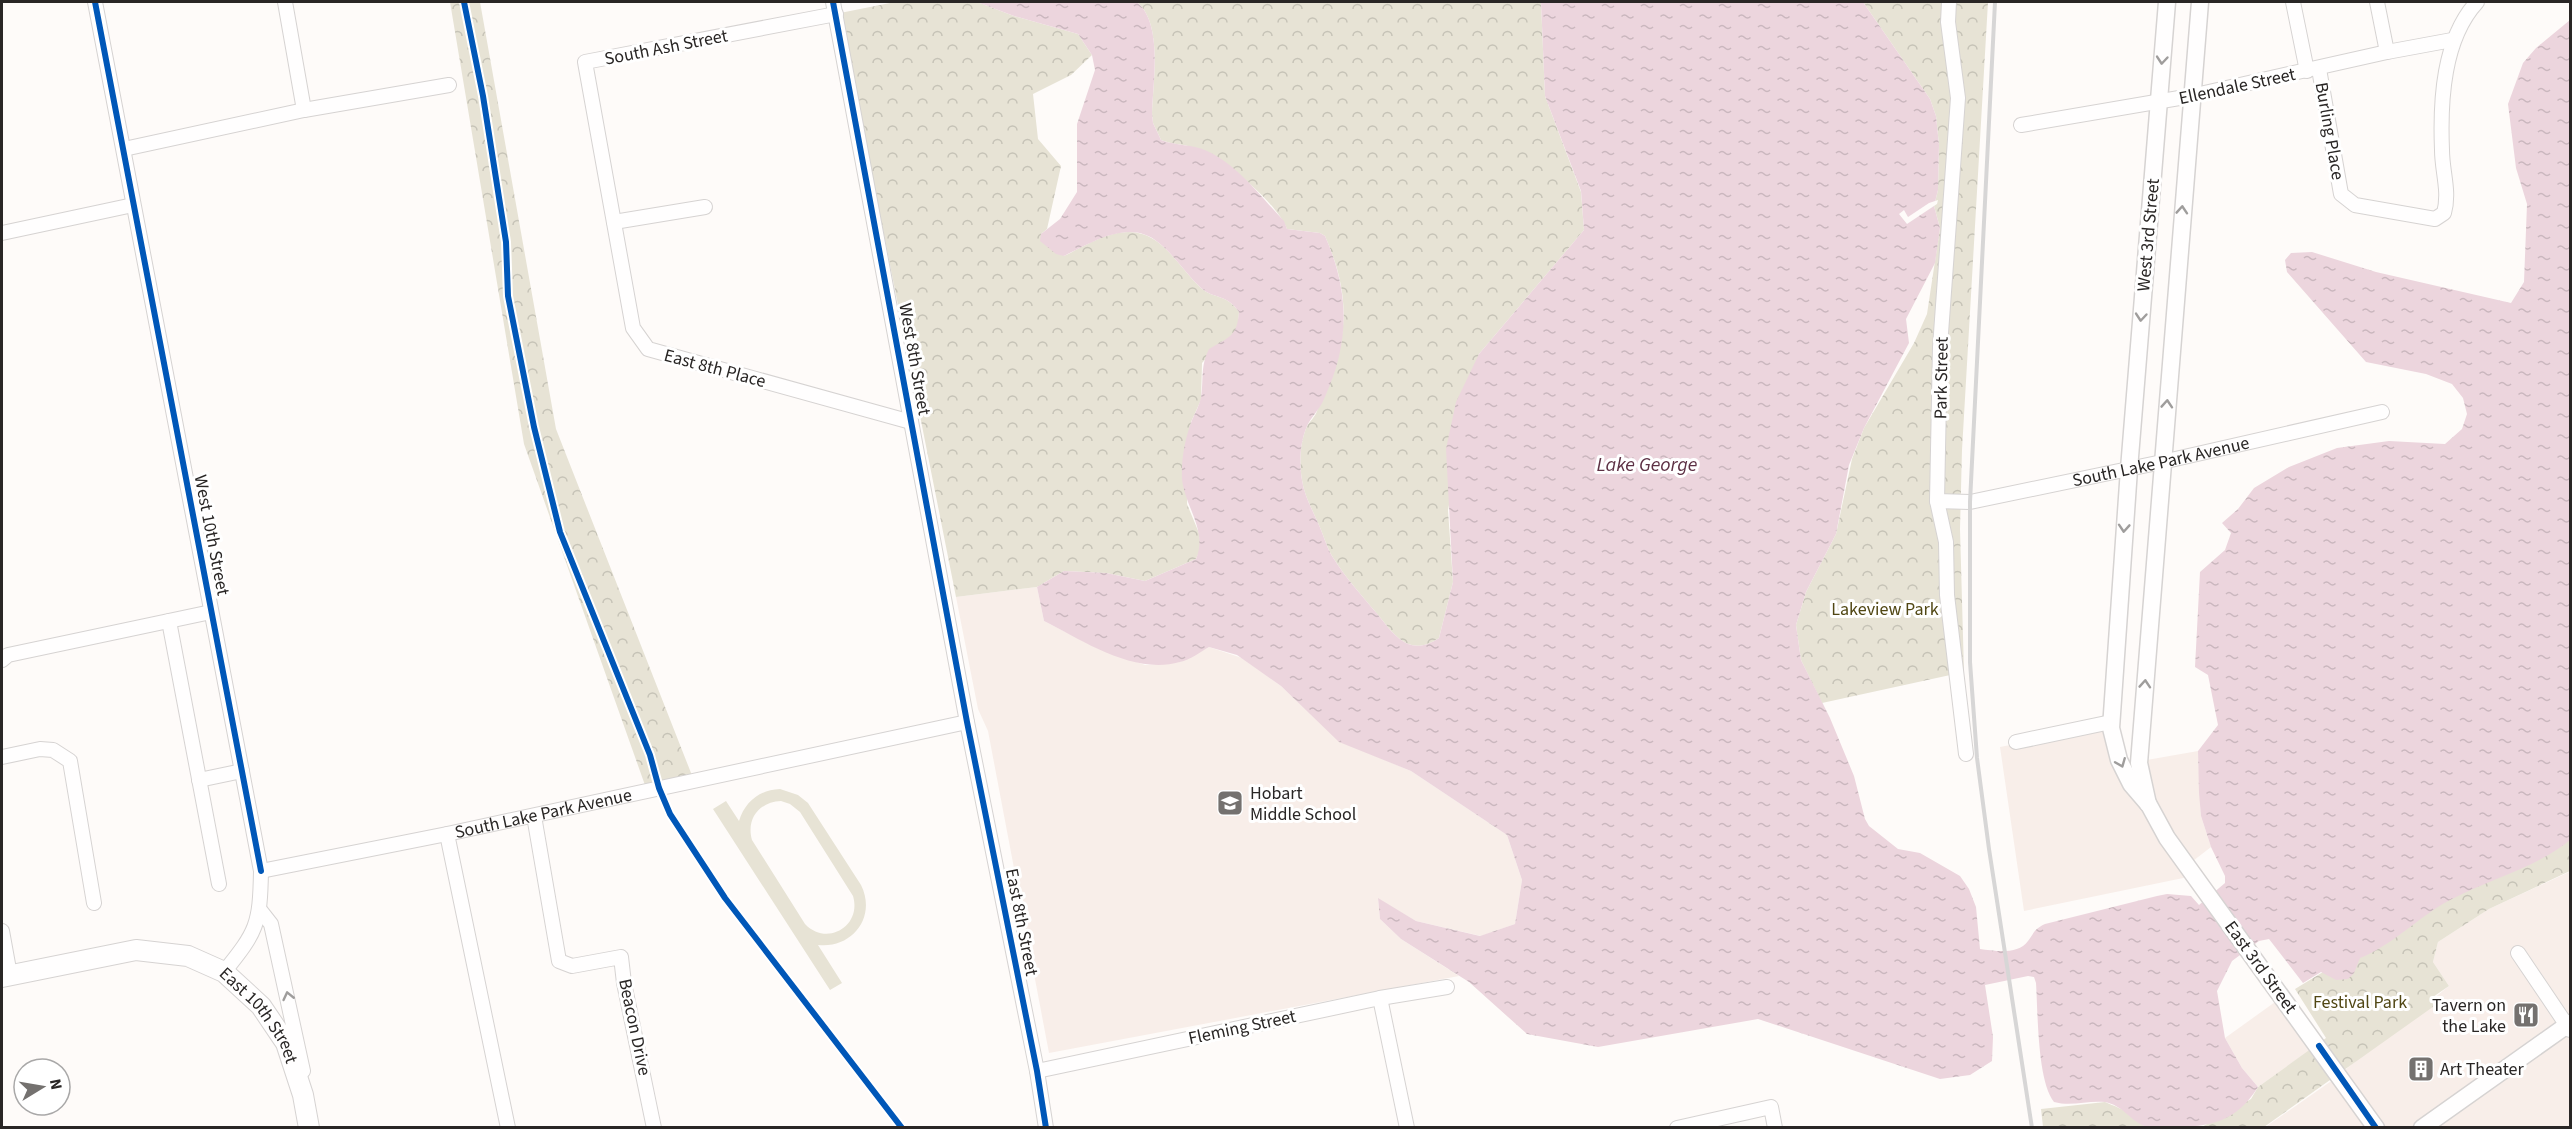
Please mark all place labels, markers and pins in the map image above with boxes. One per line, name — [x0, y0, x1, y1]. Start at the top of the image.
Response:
place label: Hobart Middle School — [1250, 781, 1356, 827]
school or university icon: Hobart Middle School — [1215, 788, 1245, 818]
place label: Tavern on the Lake — [2432, 993, 2506, 1039]
restaurant icon: Tavern on the Lake — [2511, 1000, 2541, 1030]
building icon: Art Theater — [2406, 1054, 2436, 1084]
place label: Art Theater — [2440, 1057, 2524, 1082]

